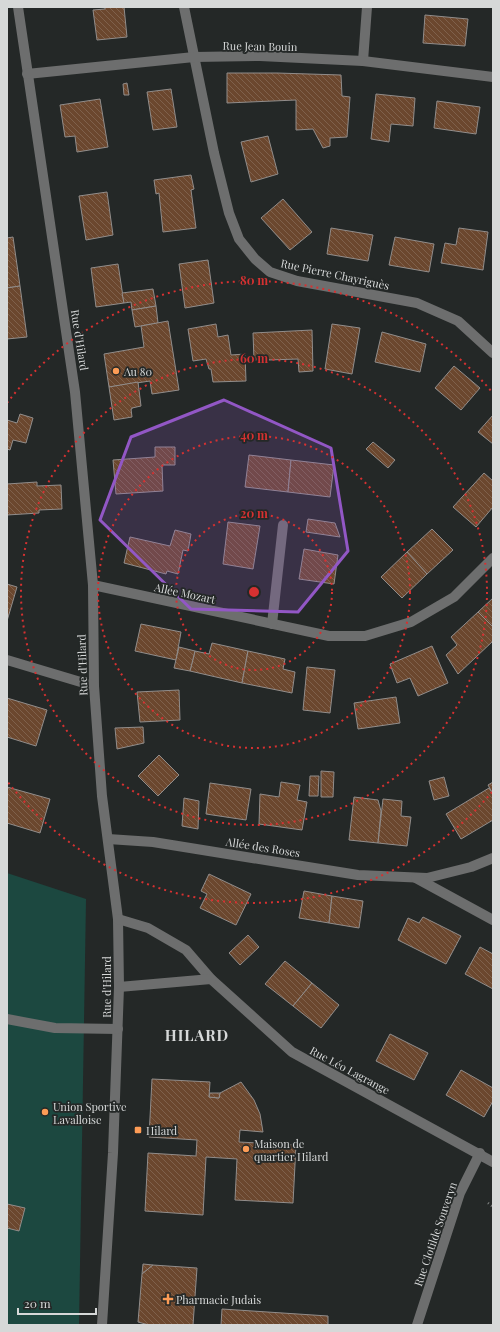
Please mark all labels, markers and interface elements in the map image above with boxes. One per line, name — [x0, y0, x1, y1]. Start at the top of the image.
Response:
street label: Rue Jean Bouin — [223, 38, 298, 54]
street label: Rue Pierre Chayriguès — [279, 255, 391, 293]
text: 80 m — [240, 272, 268, 288]
street label: Rue d'Hilard — [68, 308, 92, 372]
text: 60 m — [240, 350, 268, 366]
place label: Au 80 — [123, 364, 152, 379]
marker: Au 80 — [111, 366, 121, 376]
text: 40 m — [240, 427, 268, 443]
text: 20 m — [240, 505, 268, 521]
street label: Allée Mozart — [152, 579, 217, 607]
centre of rings — [247, 585, 261, 599]
street label: Rue d'Hilard — [73, 633, 91, 696]
street label: Allée des Roses — [224, 834, 301, 860]
street label: Rue d'Hilard — [99, 956, 114, 1018]
district label: HILARD — [165, 1025, 229, 1045]
street label: Rue Léo Lagrange — [307, 1043, 393, 1098]
place label: Union Sportive Lavalloise — [53, 1099, 127, 1127]
marker: Union Sportive Lavalloise — [40, 1107, 50, 1117]
place label: Hilard — [146, 1123, 178, 1138]
marker: Hilard — [133, 1125, 143, 1135]
place label: Maison de quartier Hilard — [254, 1136, 329, 1164]
marker: Maison de quartier Hilard — [241, 1144, 251, 1154]
street label: Rue Clotilde Souveryn — [410, 1179, 460, 1288]
scale bar — [18, 1290, 96, 1316]
place label: Pharmacie Judais — [176, 1292, 261, 1307]
marker: Pharmacie Judais — [163, 1294, 173, 1304]
text: 20 m — [24, 1295, 51, 1311]

